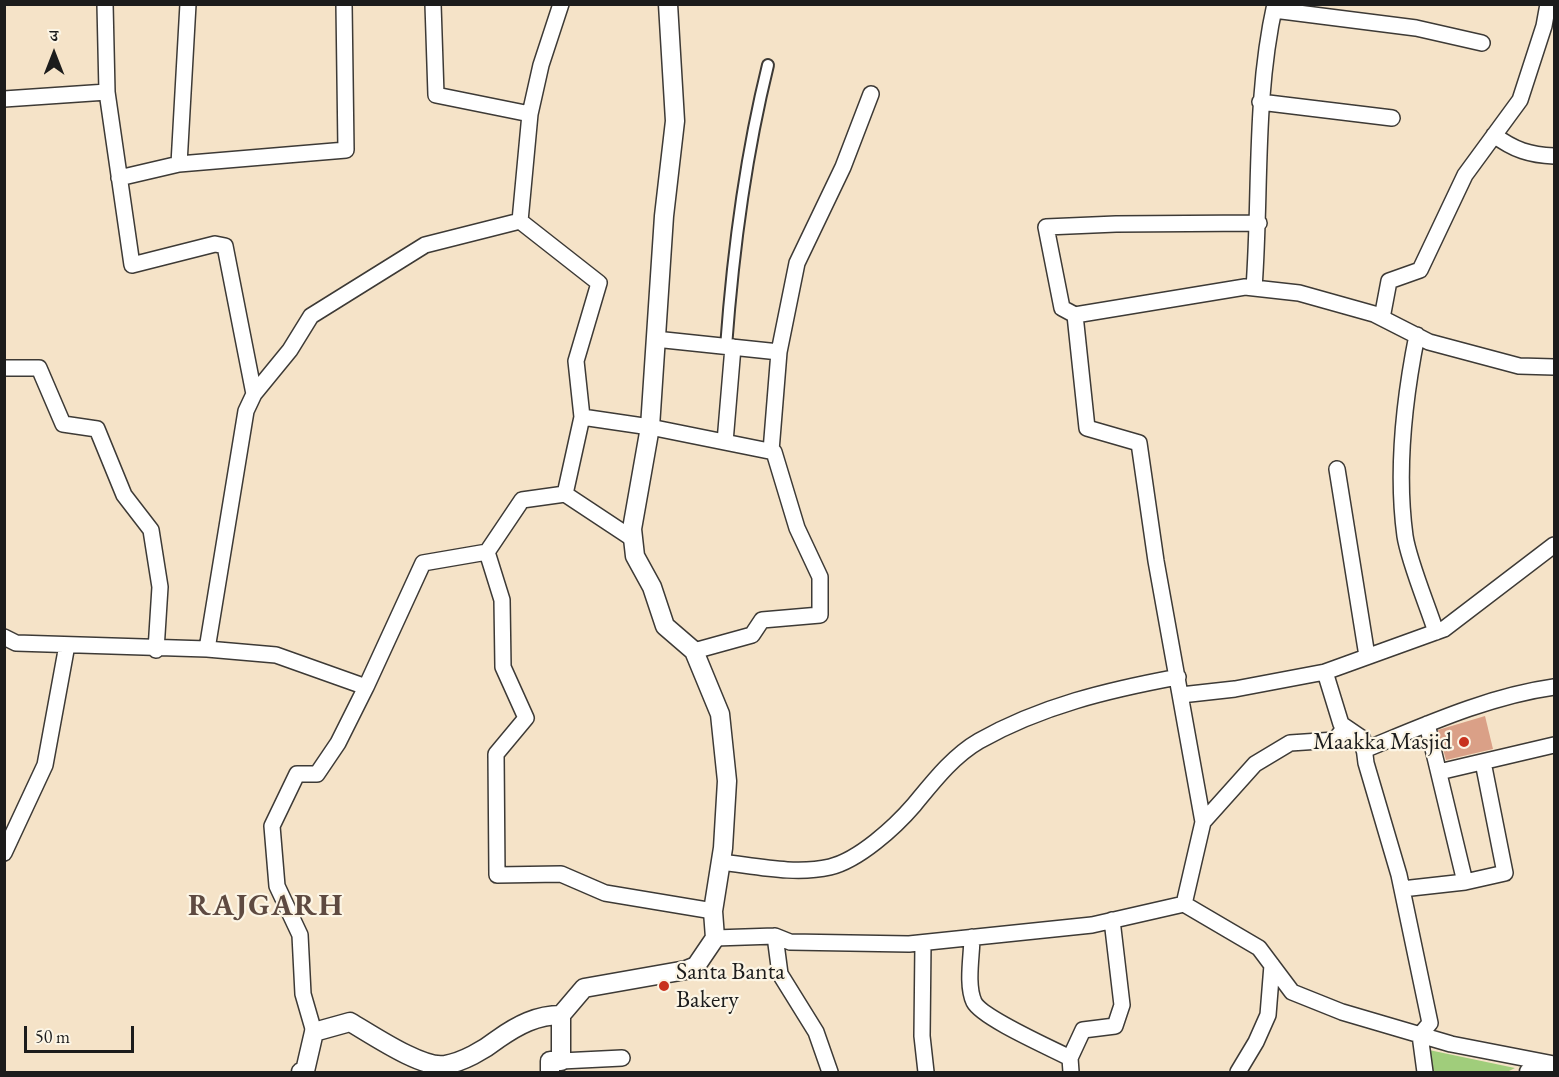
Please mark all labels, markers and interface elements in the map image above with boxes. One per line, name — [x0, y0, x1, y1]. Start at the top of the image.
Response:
north arrow — [24, 24, 84, 84]
text: उ — [50, 25, 58, 46]
place label: Maakka Masjid — [1313, 728, 1452, 756]
marker: Maakka Masjid — [1457, 735, 1471, 749]
district label: RAJGARH — [188, 889, 344, 925]
place label: Santa Banta Bakery — [676, 958, 785, 1014]
marker: Santa Banta Bakery — [657, 979, 671, 993]
scale bar — [27, 1014, 136, 1052]
text: 50 m — [35, 1025, 70, 1048]

